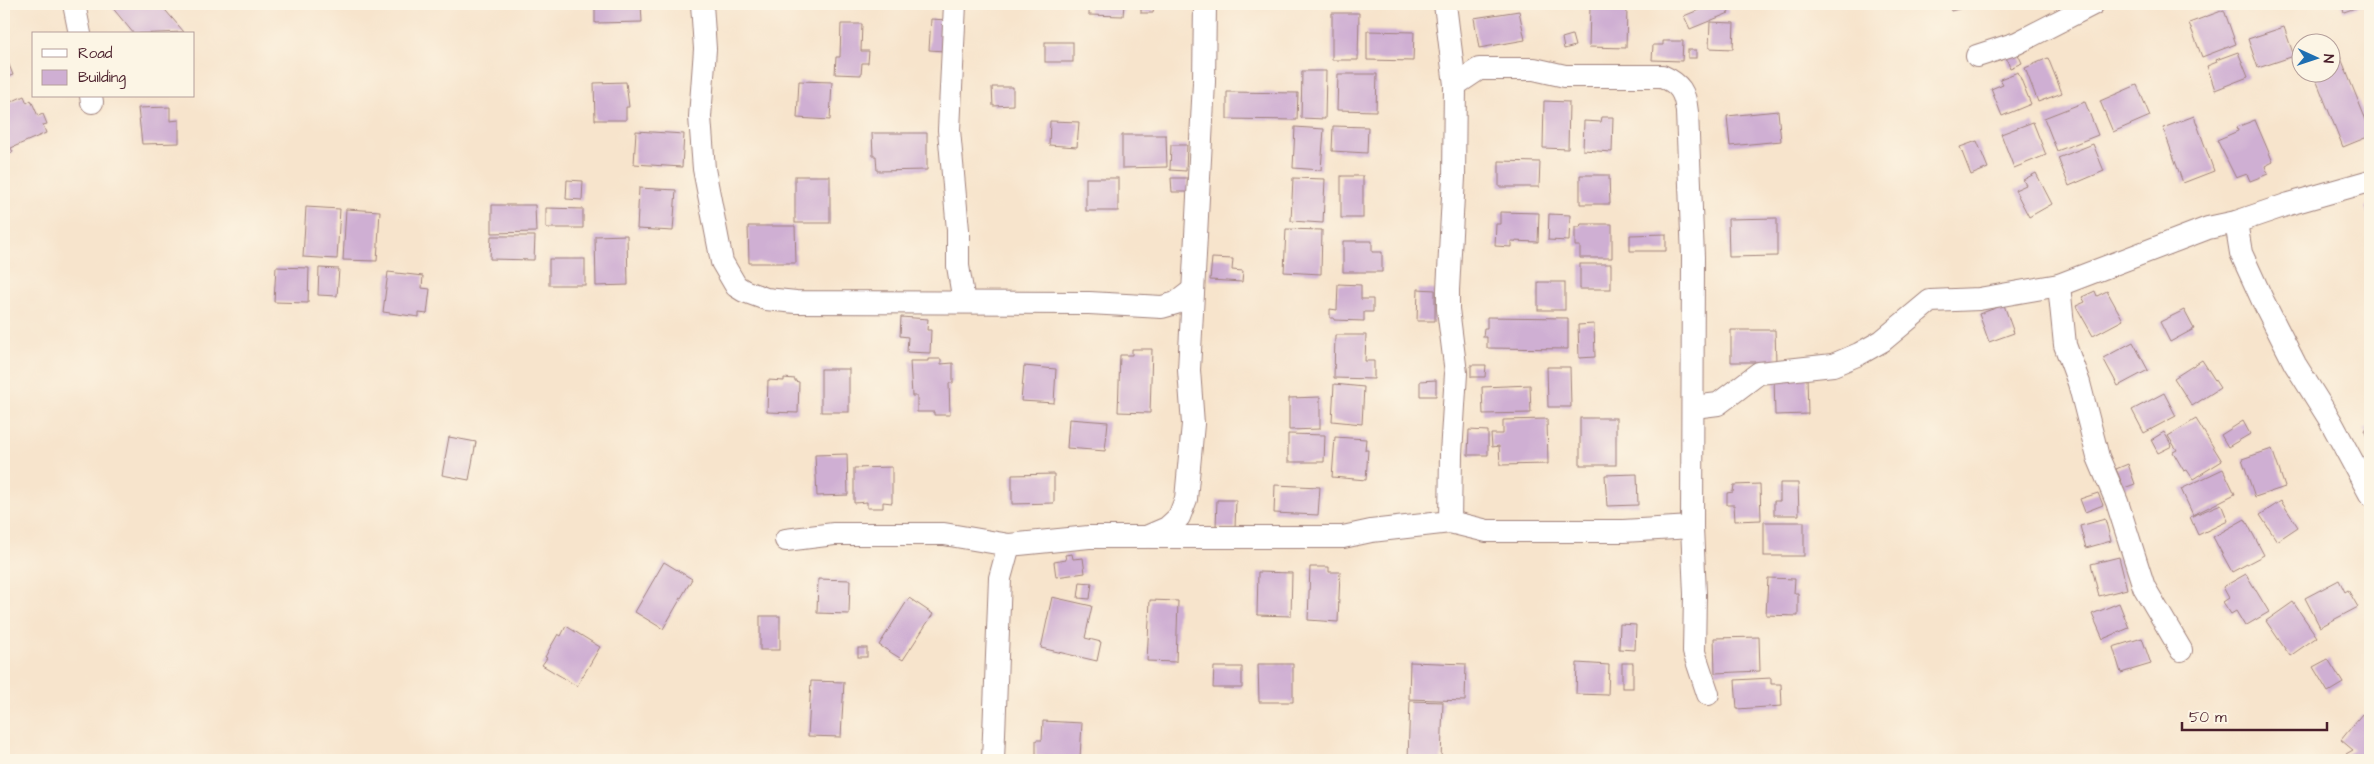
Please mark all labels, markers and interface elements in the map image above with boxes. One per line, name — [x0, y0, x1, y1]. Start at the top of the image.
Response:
legend — [32, 32, 195, 98]
north arrow — [2292, 32, 2342, 82]
text: Road — [78, 43, 113, 64]
text: N — [2318, 54, 2338, 64]
text: Building — [78, 67, 126, 89]
scale bar — [2182, 699, 2326, 731]
text: 50 m — [2189, 707, 2227, 728]

